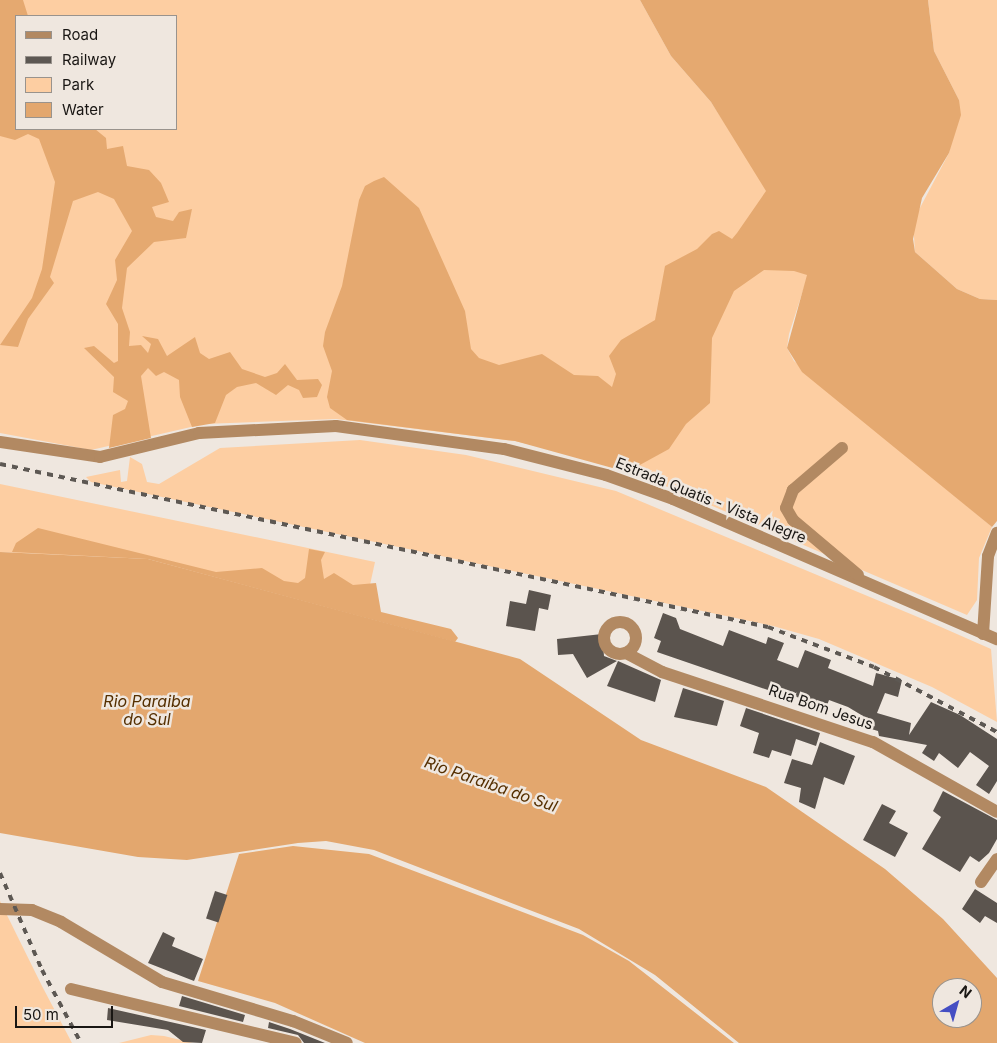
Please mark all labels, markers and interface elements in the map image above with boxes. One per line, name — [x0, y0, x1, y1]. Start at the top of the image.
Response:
legend — [15, 15, 178, 130]
text: Road — [62, 25, 98, 44]
text: Railway — [62, 50, 116, 69]
text: Park — [62, 75, 94, 94]
text: Water — [62, 100, 104, 119]
street label: Estrada Quatis - Vista Alegre — [613, 453, 809, 547]
street label: Rua Bom Jesus — [766, 681, 876, 733]
water label: Rio Paraiba do Sul — [103, 691, 191, 729]
water label: Rio Paraíba do Sul — [422, 752, 560, 816]
north arrow — [932, 978, 982, 1028]
text: N — [956, 982, 975, 1002]
scale bar — [18, 996, 115, 1028]
text: 50 m — [23, 1005, 59, 1024]

